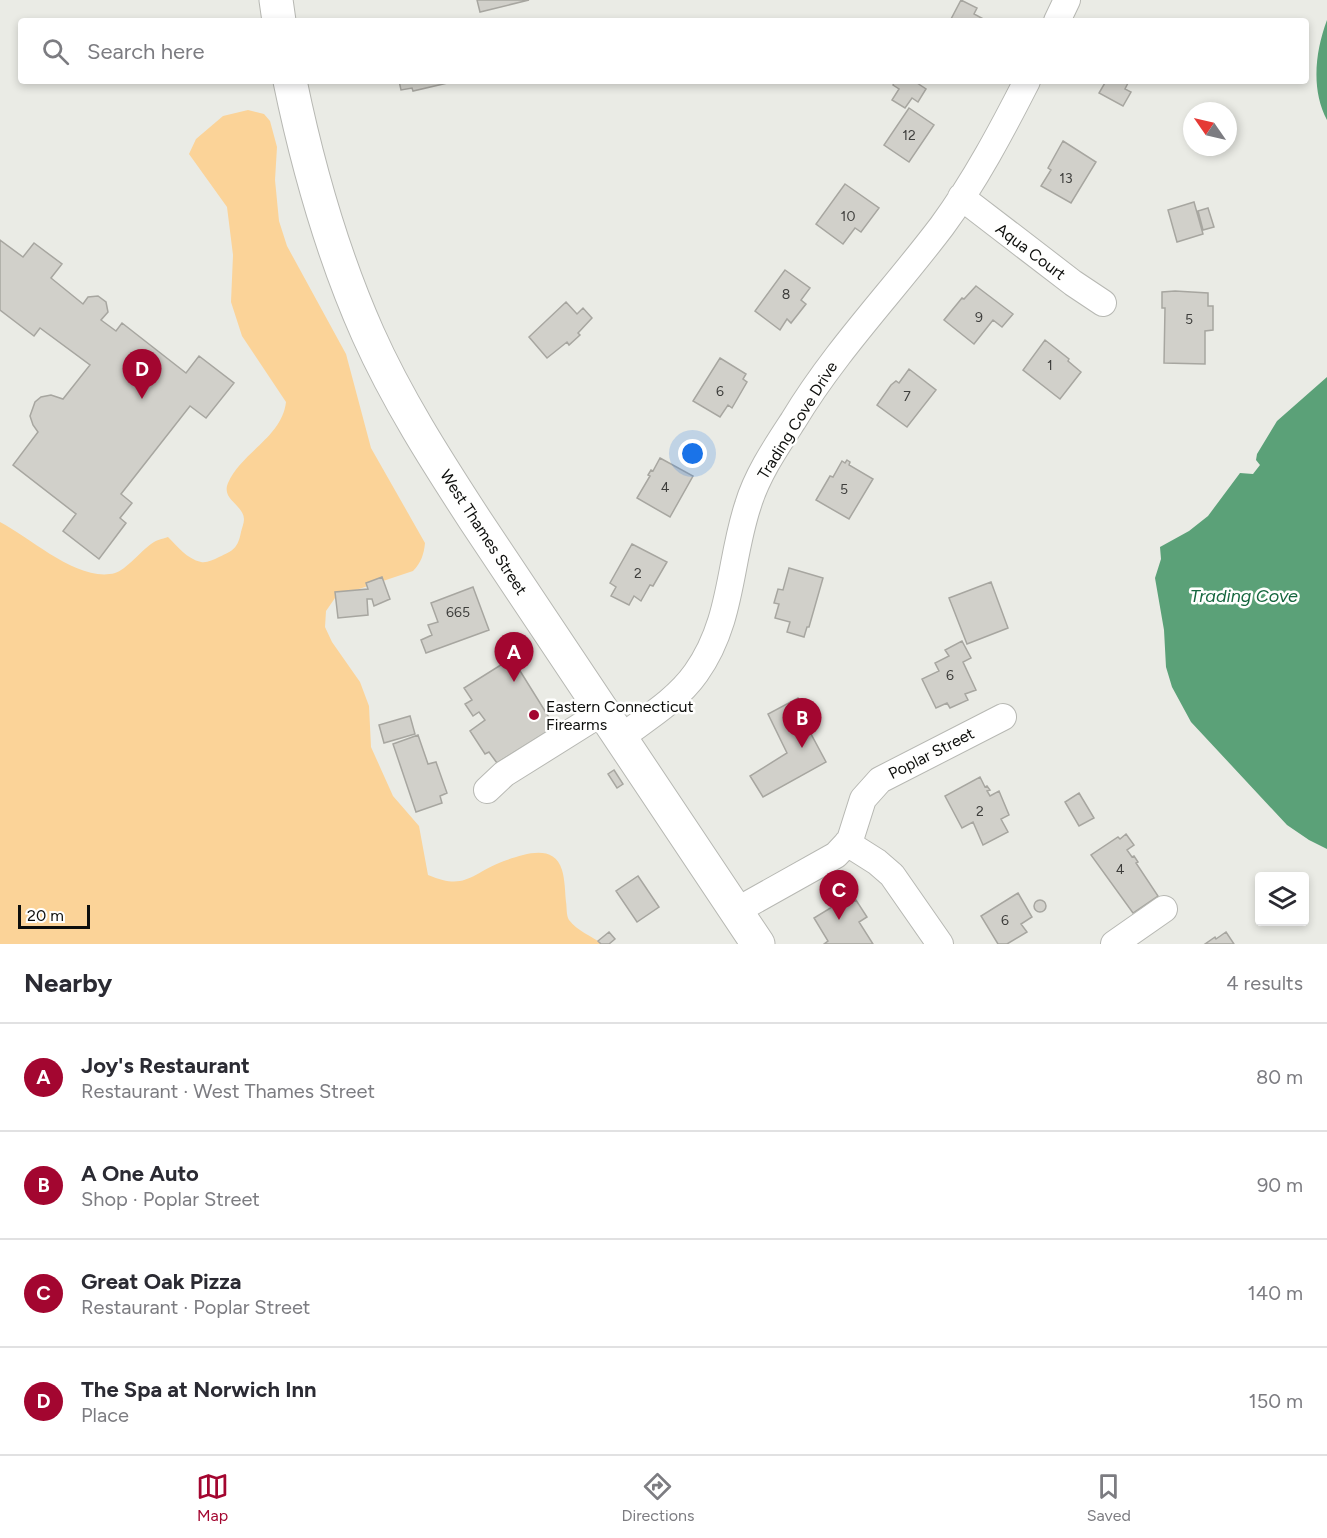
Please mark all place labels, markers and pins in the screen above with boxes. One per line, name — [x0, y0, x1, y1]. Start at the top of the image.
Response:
pin: D — [122, 350, 162, 399]
pin: A — [494, 632, 534, 682]
place label: Eastern Connecticut Firearms — [546, 697, 694, 734]
pin: B — [782, 698, 822, 748]
marker: Eastern Connecticut Firearms — [527, 708, 541, 722]
pin: C — [820, 870, 858, 920]

